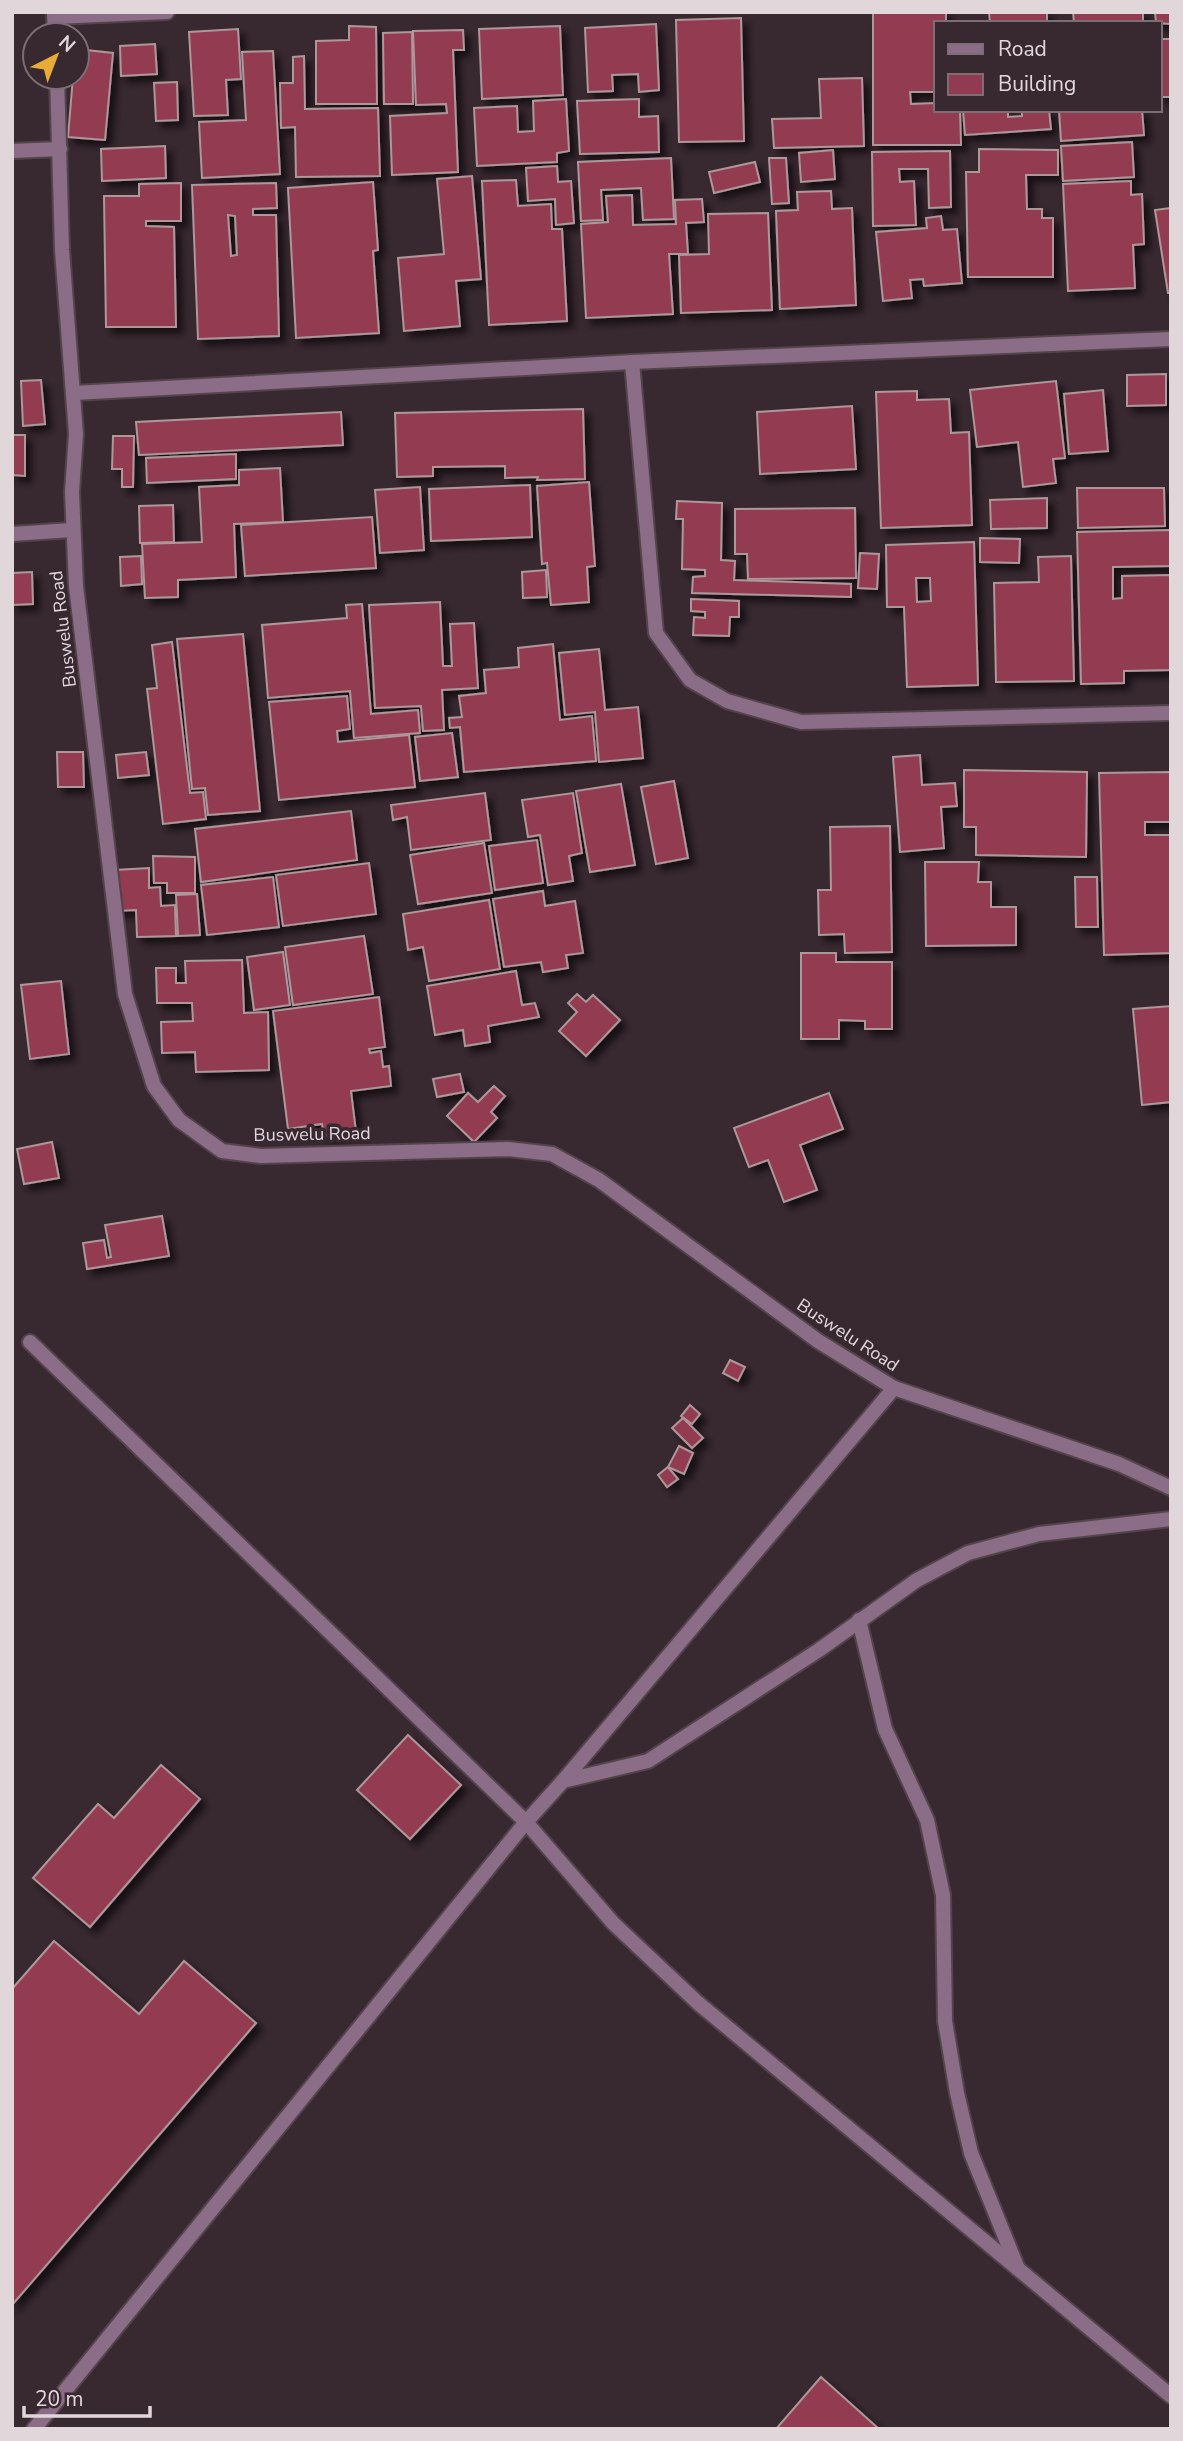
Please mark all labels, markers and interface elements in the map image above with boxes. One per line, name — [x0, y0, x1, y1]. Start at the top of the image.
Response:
north arrow — [21, 21, 91, 91]
legend — [934, 21, 1162, 112]
text: N — [53, 30, 81, 59]
text: Road — [998, 35, 1047, 63]
text: Building — [998, 70, 1076, 98]
street label: Buswelu Road — [44, 569, 82, 689]
street label: Buswelu Road — [253, 1121, 371, 1147]
street label: Buswelu Road — [792, 1293, 904, 1377]
scale bar — [24, 2374, 150, 2418]
text: 20 m — [35, 2385, 84, 2413]

